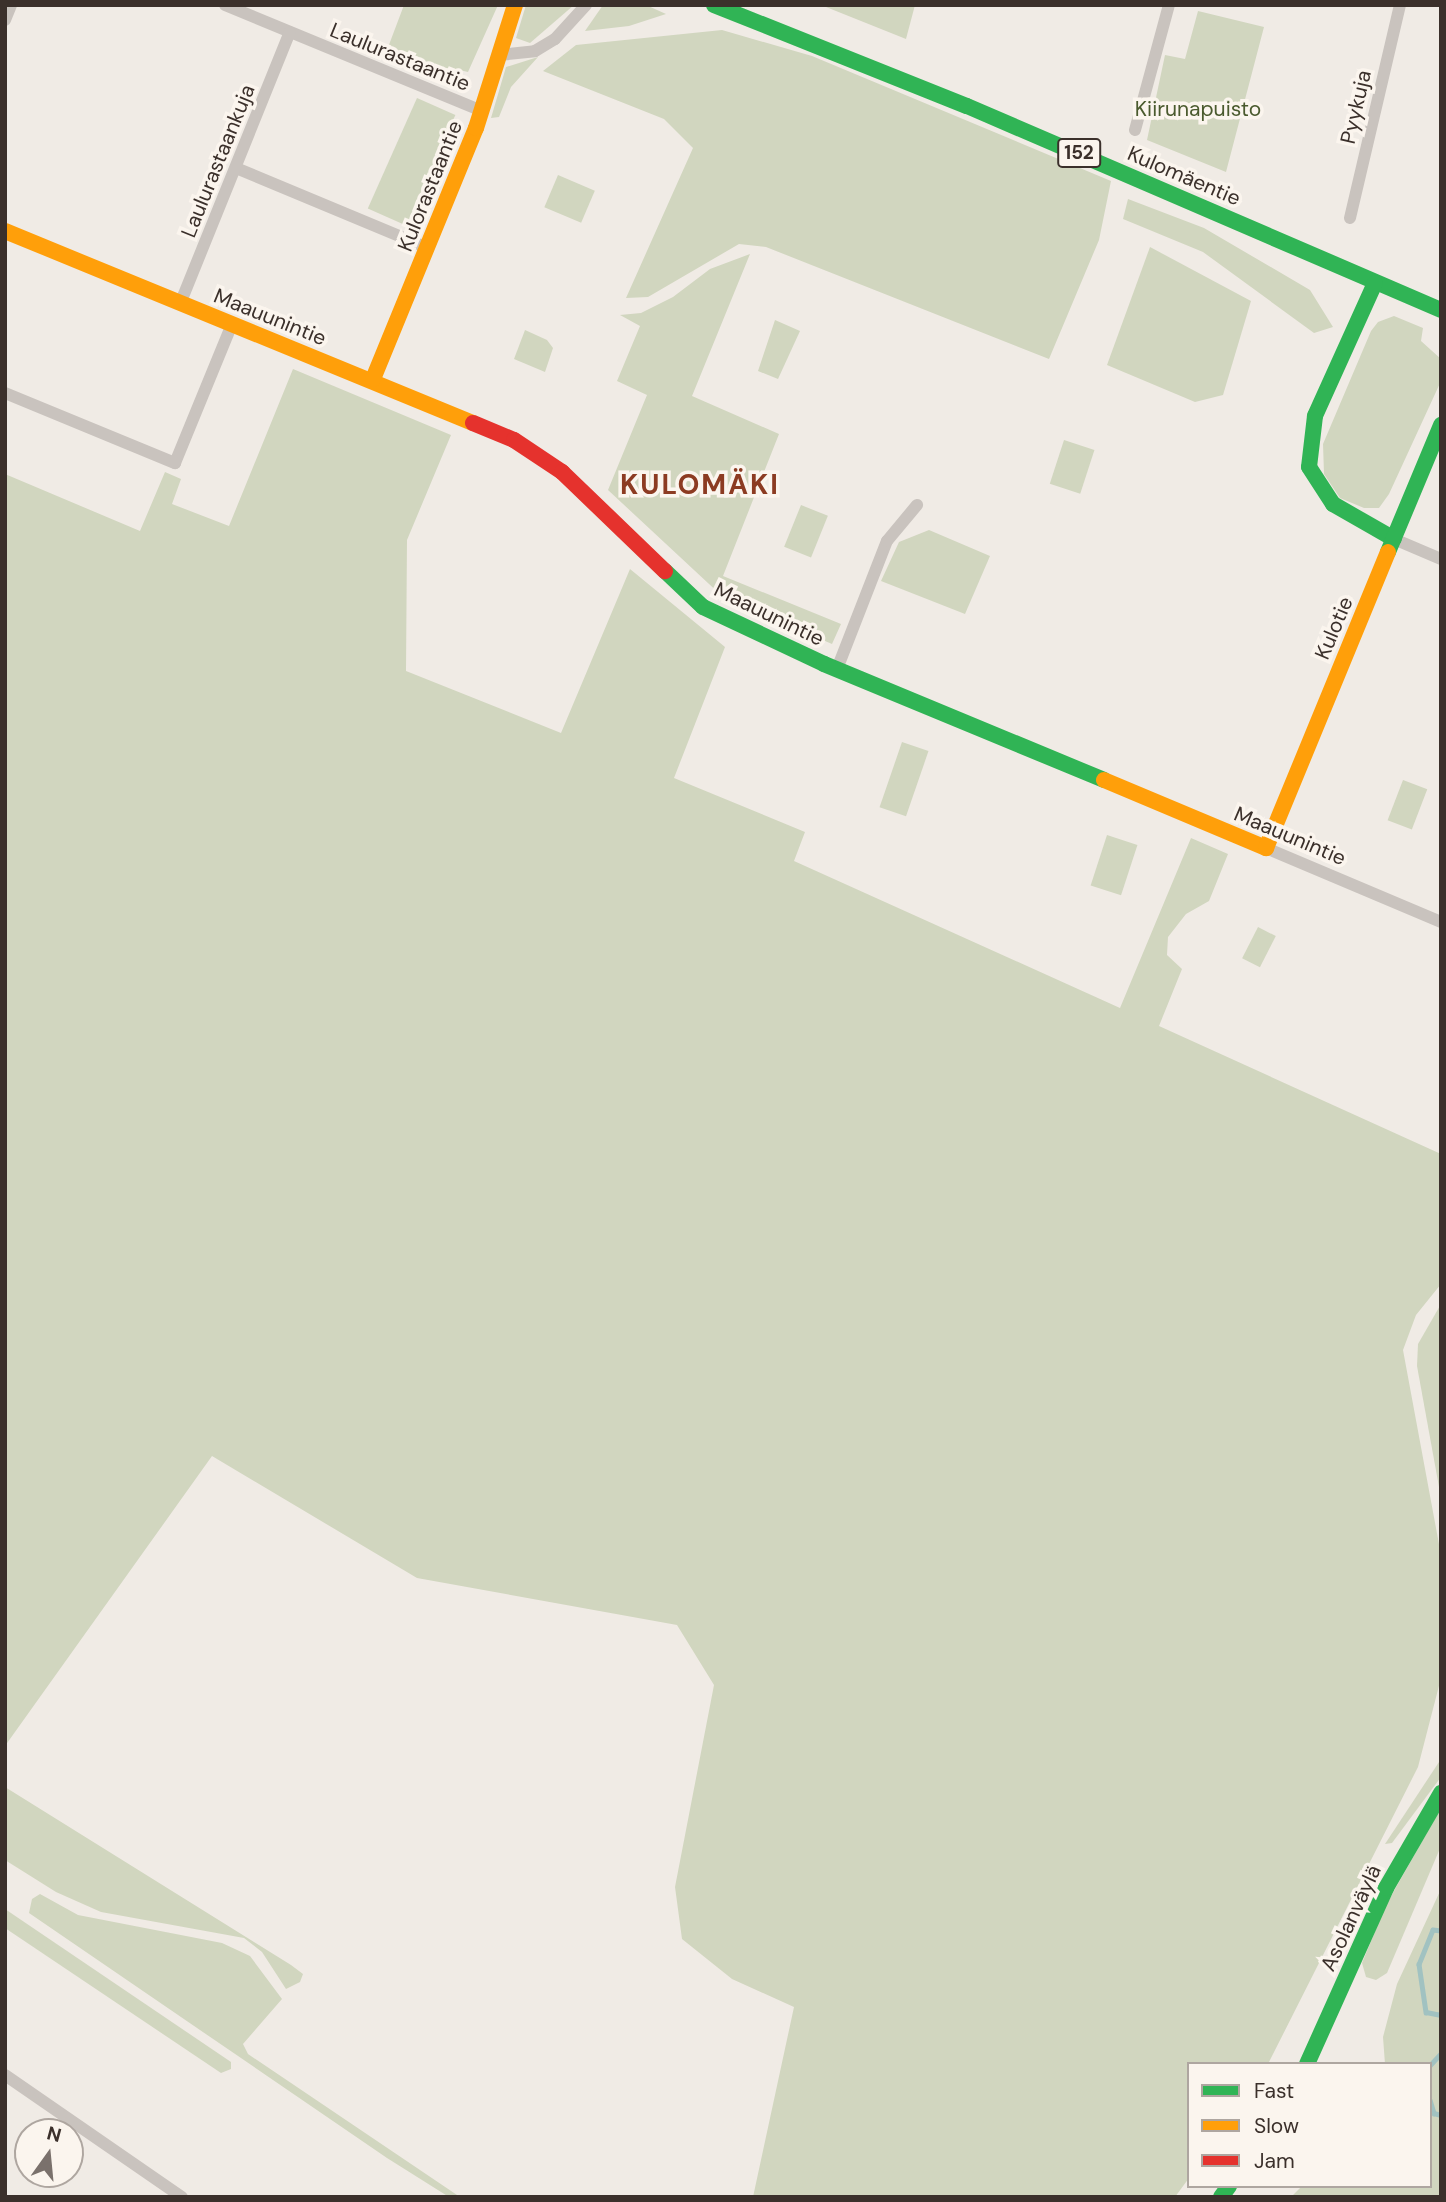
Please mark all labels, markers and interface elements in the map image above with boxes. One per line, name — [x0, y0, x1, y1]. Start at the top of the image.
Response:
street label: Laulurastaantie — [326, 17, 474, 97]
street label: Pyykuja — [1335, 68, 1377, 146]
street label: Laulurastaankuja — [176, 81, 260, 241]
park label: Kiirunapuisto — [1135, 96, 1261, 122]
street label: Kulorastaantie — [392, 117, 468, 255]
road number: 152 — [1056, 138, 1102, 168]
street label: Kulomäentie — [1124, 141, 1244, 211]
street label: Maauunintie — [210, 283, 330, 351]
district label: KULOMÄKI — [621, 468, 779, 502]
street label: Maauunintie — [710, 577, 828, 651]
street label: Kulotie — [1310, 593, 1358, 663]
street label: Maauunintie — [1230, 801, 1350, 871]
street label: Asolanväylä — [1315, 1861, 1387, 1975]
legend — [1187, 2062, 1432, 2188]
text: Fast — [1254, 2077, 1294, 2105]
text: Slow — [1254, 2112, 1299, 2140]
north arrow — [14, 2118, 84, 2188]
text: N — [44, 2120, 64, 2148]
text: Jam — [1254, 2147, 1295, 2175]

